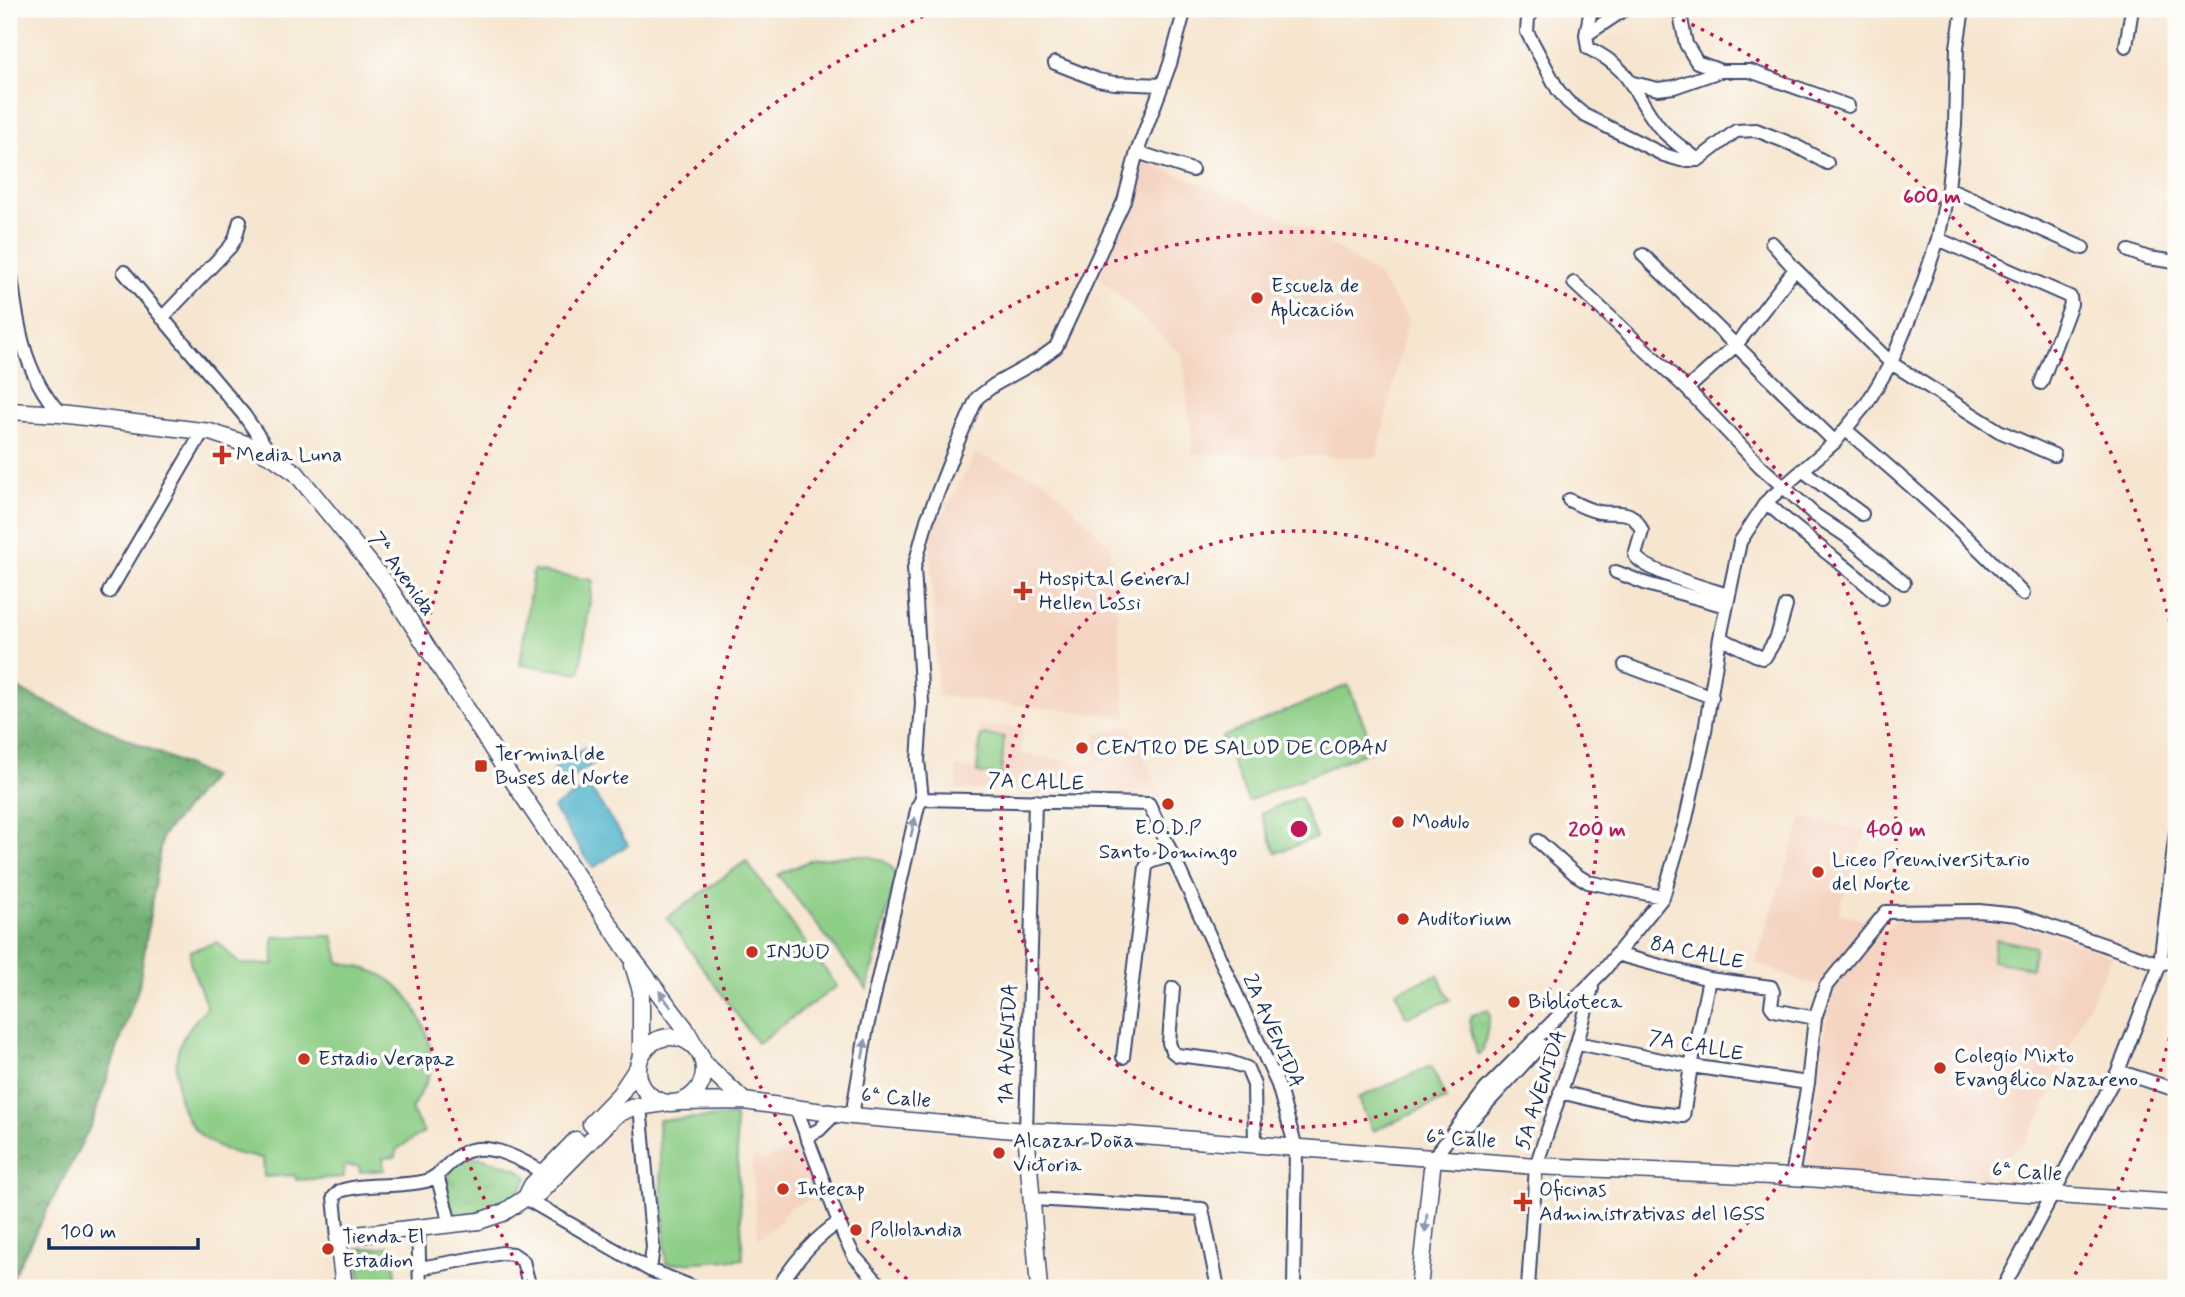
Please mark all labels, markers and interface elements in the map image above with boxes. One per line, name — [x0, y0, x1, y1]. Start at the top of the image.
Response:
text: 600 m — [1903, 183, 1961, 211]
place label: Escuela de Aplicación — [1271, 272, 1359, 325]
marker: Escuela de Aplicación — [1249, 290, 1265, 306]
place label: Media Luna — [236, 441, 342, 469]
marker: Media Luna — [214, 447, 230, 463]
street label: 7ª Avenida — [362, 526, 442, 622]
place label: Hospital General Hellen Lossi — [1039, 565, 1189, 617]
marker: Hospital General Hellen Lossi — [1013, 581, 1033, 601]
place label: CENTRO DE SALUD DE COBAN — [1096, 734, 1388, 762]
place label: Terminal de Buses del Norte — [495, 740, 629, 792]
marker: CENTRO DE SALUD DE COBAN — [1074, 740, 1090, 756]
marker: Terminal de Buses del Norte — [473, 758, 489, 774]
street label: 7A CALLE — [988, 766, 1084, 798]
marker: E.O.D.P Santo Domingo — [1160, 796, 1176, 812]
place label: Modulo — [1412, 808, 1470, 836]
place label: E.O.D.P Santo Domingo — [1099, 814, 1237, 866]
marker: Modulo — [1390, 814, 1406, 830]
one-way arrow — [908, 816, 919, 838]
text: 200 m — [1568, 816, 1626, 844]
text: 400 m — [1866, 816, 1926, 844]
centre of rings — [1287, 817, 1311, 841]
place label: Liceo Preuniversitario del Norte — [1832, 846, 2030, 898]
marker: Liceo Preuniversitario del Norte — [1810, 864, 1826, 880]
place label: Auditorium — [1417, 905, 1512, 933]
marker: Auditorium — [1395, 911, 1411, 927]
street label: 8A CALLE — [1648, 929, 1746, 977]
place label: INJUD — [766, 938, 830, 966]
marker: INJUD — [744, 944, 760, 960]
street label: 2A AVENIDA — [1235, 970, 1311, 1092]
street label: 1A AVENIDA — [992, 983, 1024, 1105]
place label: Biblioteca — [1528, 988, 1623, 1016]
one-way arrow — [657, 991, 672, 1009]
marker: Biblioteca — [1506, 994, 1522, 1010]
street label: 7A CALLE — [1646, 1024, 1746, 1068]
street label: 5A AVENIDA — [1508, 1026, 1574, 1154]
one-way arrow — [858, 1038, 869, 1060]
place label: Colegio Mixto Evangélico Nazareno — [1954, 1042, 2138, 1095]
place label: Estadio Verapaz — [318, 1045, 455, 1073]
marker: Estadio Verapaz — [296, 1051, 312, 1067]
marker: Colegio Mixto Evangélico Nazareno — [1932, 1060, 1948, 1076]
street label: 6ª Calle — [860, 1081, 932, 1115]
street label: 6ª Calle — [1425, 1123, 1497, 1155]
place label: Alcazar Doña Victoria — [1013, 1127, 1134, 1179]
marker: Alcazar Doña Victoria — [991, 1145, 1007, 1161]
street label: 6ª Calle — [1991, 1156, 2063, 1188]
place label: Intecap — [797, 1175, 865, 1203]
place label: Oficinas Administrativas del IGSS — [1539, 1176, 1765, 1228]
marker: Intecap — [775, 1181, 791, 1197]
marker: Oficinas Administrativas del IGSS — [1513, 1192, 1533, 1212]
scale bar — [49, 1206, 198, 1250]
one-way arrow — [1420, 1213, 1431, 1235]
place label: Pollolandia — [870, 1216, 962, 1244]
text: 100 m — [60, 1218, 116, 1246]
marker: Pollolandia — [848, 1222, 864, 1238]
place label: Tienda El Estadion — [342, 1223, 424, 1275]
marker: Tienda El Estadion — [320, 1241, 336, 1257]

